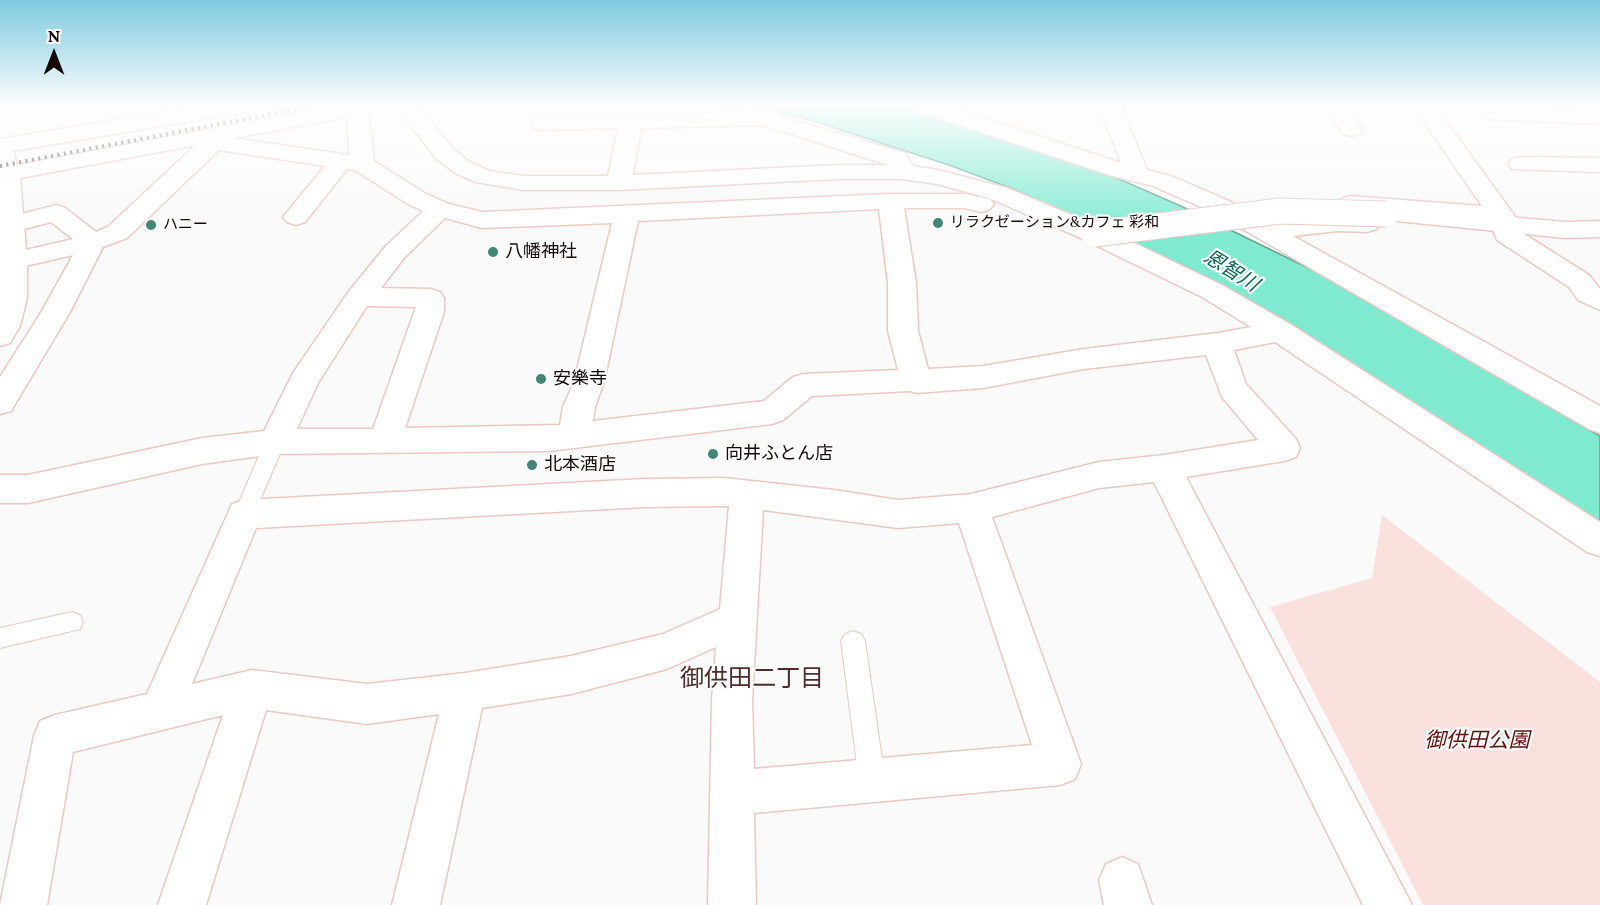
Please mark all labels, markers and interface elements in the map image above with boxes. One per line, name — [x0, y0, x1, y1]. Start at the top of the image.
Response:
north arrow — [24, 24, 84, 84]
text: N — [48, 26, 60, 46]
place label: リラクゼーション&カフェ 彩和 — [950, 214, 1159, 232]
place label: ハニー — [163, 216, 208, 234]
marker: リラクゼーション&カフェ 彩和 — [931, 216, 945, 230]
marker: ハニー — [144, 218, 158, 232]
place label: 八幡神社 — [505, 241, 577, 263]
marker: 八幡神社 — [486, 245, 500, 259]
water label: 恩智川 — [1199, 245, 1263, 297]
place label: 安樂寺 — [553, 368, 607, 390]
marker: 安樂寺 — [534, 372, 548, 386]
place label: 向井ふとん店 — [725, 443, 833, 465]
marker: 向井ふとん店 — [706, 447, 720, 461]
place label: 北本酒店 — [544, 454, 616, 476]
marker: 北本酒店 — [525, 458, 539, 472]
district label: 御供田二丁目 — [680, 665, 824, 693]
park label: 御供田公園 — [1425, 728, 1529, 754]

